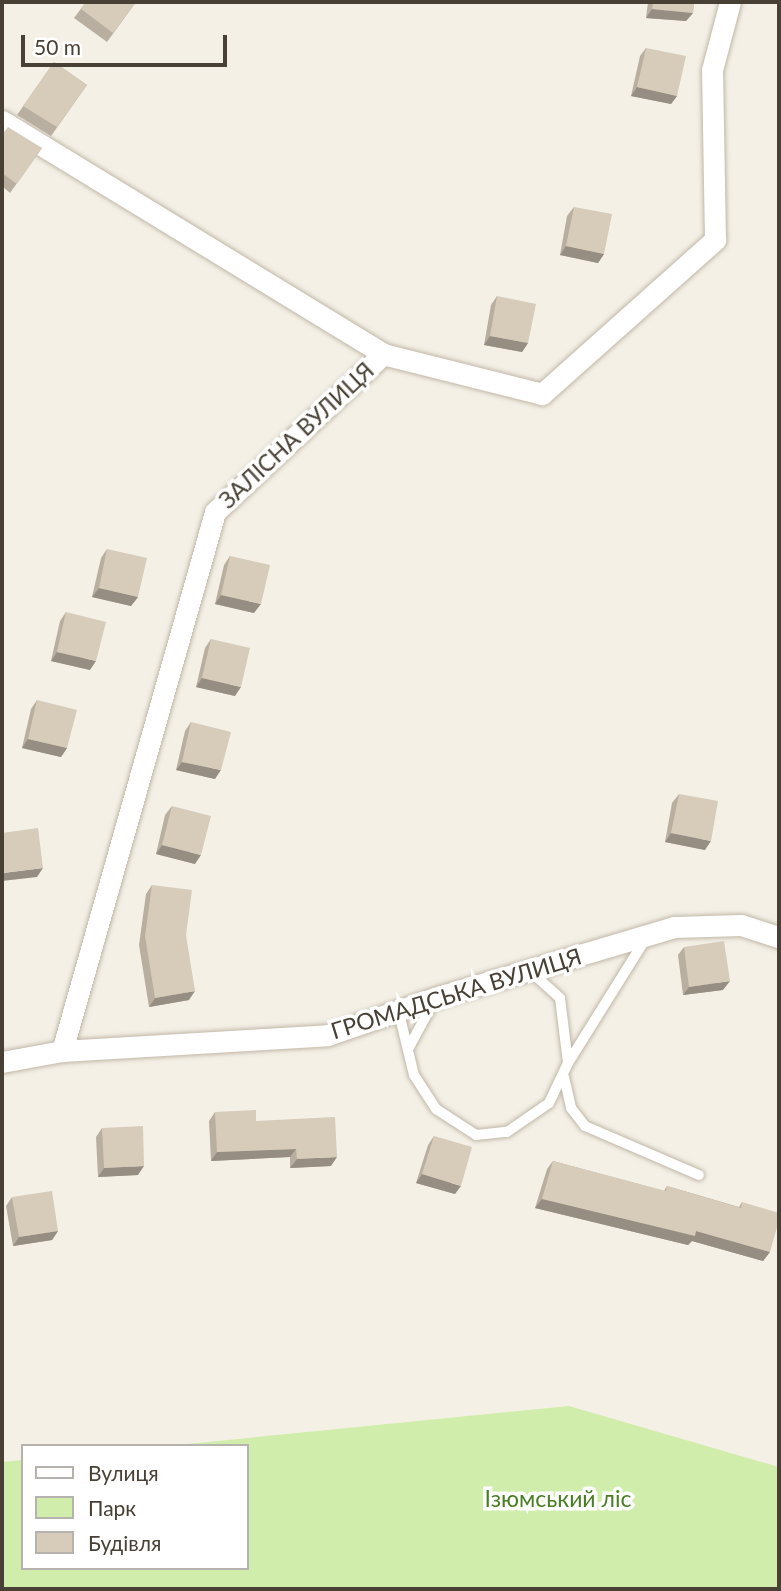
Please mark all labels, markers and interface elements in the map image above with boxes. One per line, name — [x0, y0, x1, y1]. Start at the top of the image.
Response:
scale bar — [24, 21, 231, 65]
text: 50 m — [34, 34, 81, 59]
street label: ЗАЛІСНА ВУЛИЦЯ — [213, 356, 379, 514]
street label: ГРОМАДСЬКА ВУЛИЦЯ — [327, 942, 585, 1044]
legend — [21, 1444, 248, 1570]
text: Вулиця — [88, 1460, 159, 1485]
park label: Ізюмський ліс — [485, 1484, 631, 1512]
text: Парк — [88, 1495, 136, 1520]
text: Будівля — [88, 1530, 161, 1555]

